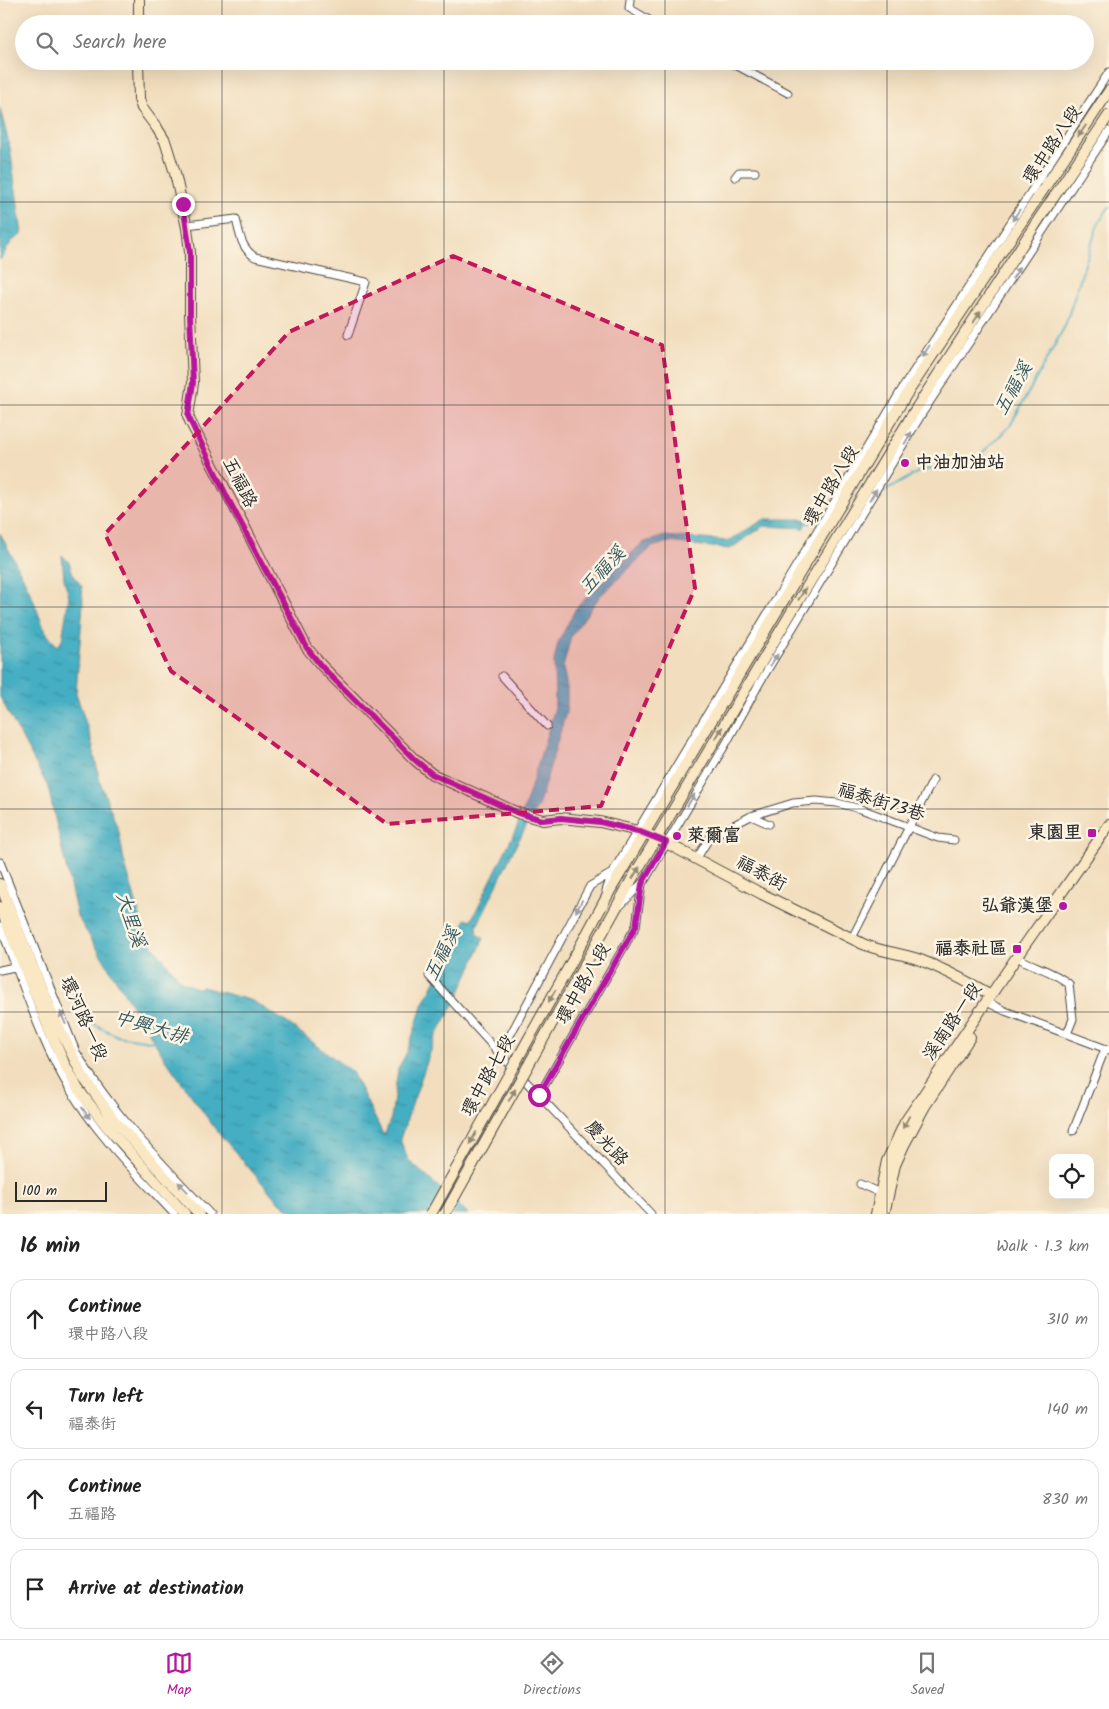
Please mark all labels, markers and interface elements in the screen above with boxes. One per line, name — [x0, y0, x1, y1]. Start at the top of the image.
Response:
search box — [15, 15, 1094, 70]
text: Search here — [73, 28, 167, 58]
icon: search — [33, 29, 61, 57]
street label: 環中路八段 — [1016, 100, 1090, 190]
one-way arrow — [1077, 124, 1087, 138]
route end — [172, 193, 195, 216]
one-way arrow — [1011, 209, 1021, 222]
one-way arrow — [1012, 266, 1021, 280]
one-way arrow — [972, 310, 982, 323]
one-way arrow — [921, 344, 931, 357]
water label: 五福溪 — [987, 356, 1041, 421]
one-way arrow — [903, 431, 913, 444]
street label: 環中路八段 — [796, 440, 868, 532]
place label: 中油加油站 — [915, 449, 1005, 478]
street label: 五福路 — [214, 452, 264, 514]
marker: 中油加油站 — [899, 457, 911, 469]
one-way arrow — [869, 489, 878, 502]
water label: 五福溪 — [573, 539, 634, 602]
one-way arrow — [798, 587, 807, 601]
one-way arrow — [769, 654, 778, 667]
one-way arrow — [715, 726, 723, 741]
street label: 福泰街73巷 — [833, 776, 929, 830]
one-way arrow — [687, 794, 696, 807]
place label: 東園里 — [1028, 819, 1082, 848]
place label: 萊爾富 — [687, 822, 741, 851]
marker: 東園里 — [1086, 827, 1098, 839]
marker: 萊爾富 — [671, 830, 683, 842]
street label: 福泰街 — [730, 849, 792, 899]
one-way arrow — [631, 866, 640, 879]
water label: 大里溪 — [107, 888, 153, 953]
place label: 弘爺漢堡 — [981, 892, 1053, 921]
one-way arrow — [575, 899, 583, 914]
marker: 弘爺漢堡 — [1057, 900, 1069, 912]
water label: 五福溪 — [417, 921, 469, 986]
place label: 福泰社區 — [935, 935, 1007, 964]
street label: 環中路八段 — [549, 938, 619, 1030]
marker: 福泰社區 — [1011, 943, 1023, 955]
street label: 環河路一段 — [51, 972, 115, 1066]
street label: 溪南路一段 — [916, 977, 990, 1067]
one-way arrow — [548, 990, 557, 1003]
water label: 中興大排 — [110, 1003, 194, 1053]
one-way arrow — [58, 1011, 66, 1025]
street label: 環中路七段 — [455, 1030, 523, 1122]
route start — [528, 1084, 551, 1107]
one-way arrow — [507, 1089, 516, 1102]
one-way arrow — [80, 1106, 91, 1119]
street label: 慶光路 — [577, 1114, 635, 1174]
one-way arrow — [901, 1116, 910, 1129]
one-way arrow — [469, 1131, 477, 1145]
map controls — [1049, 1154, 1094, 1199]
button: locate — [1049, 1154, 1094, 1199]
scale bar — [15, 1179, 108, 1202]
text: 100 m — [22, 1180, 57, 1202]
one-way arrow — [178, 1181, 190, 1193]
text: 16 min — [20, 1230, 80, 1263]
text: Walk · 1.3 km — [996, 1234, 1089, 1259]
text: Continue — [68, 1292, 141, 1322]
icon: ahead — [21, 1305, 49, 1333]
text: 310 m — [1047, 1307, 1088, 1332]
text: 環中路八段 — [68, 1322, 148, 1347]
text: Turn left — [68, 1382, 143, 1412]
icon: left — [21, 1395, 49, 1423]
text: 140 m — [1047, 1397, 1088, 1422]
text: 福泰街 — [68, 1412, 116, 1437]
text: Continue — [68, 1472, 141, 1502]
icon: ahead — [21, 1485, 49, 1513]
text: 830 m — [1042, 1487, 1088, 1512]
text: 五福路 — [68, 1502, 116, 1527]
text: Arrive at destination — [68, 1574, 244, 1604]
icon: arrive — [21, 1575, 49, 1603]
tab: Map — [165, 1649, 193, 1701]
tab: Directions — [523, 1649, 581, 1701]
tab: Saved — [911, 1649, 944, 1701]

